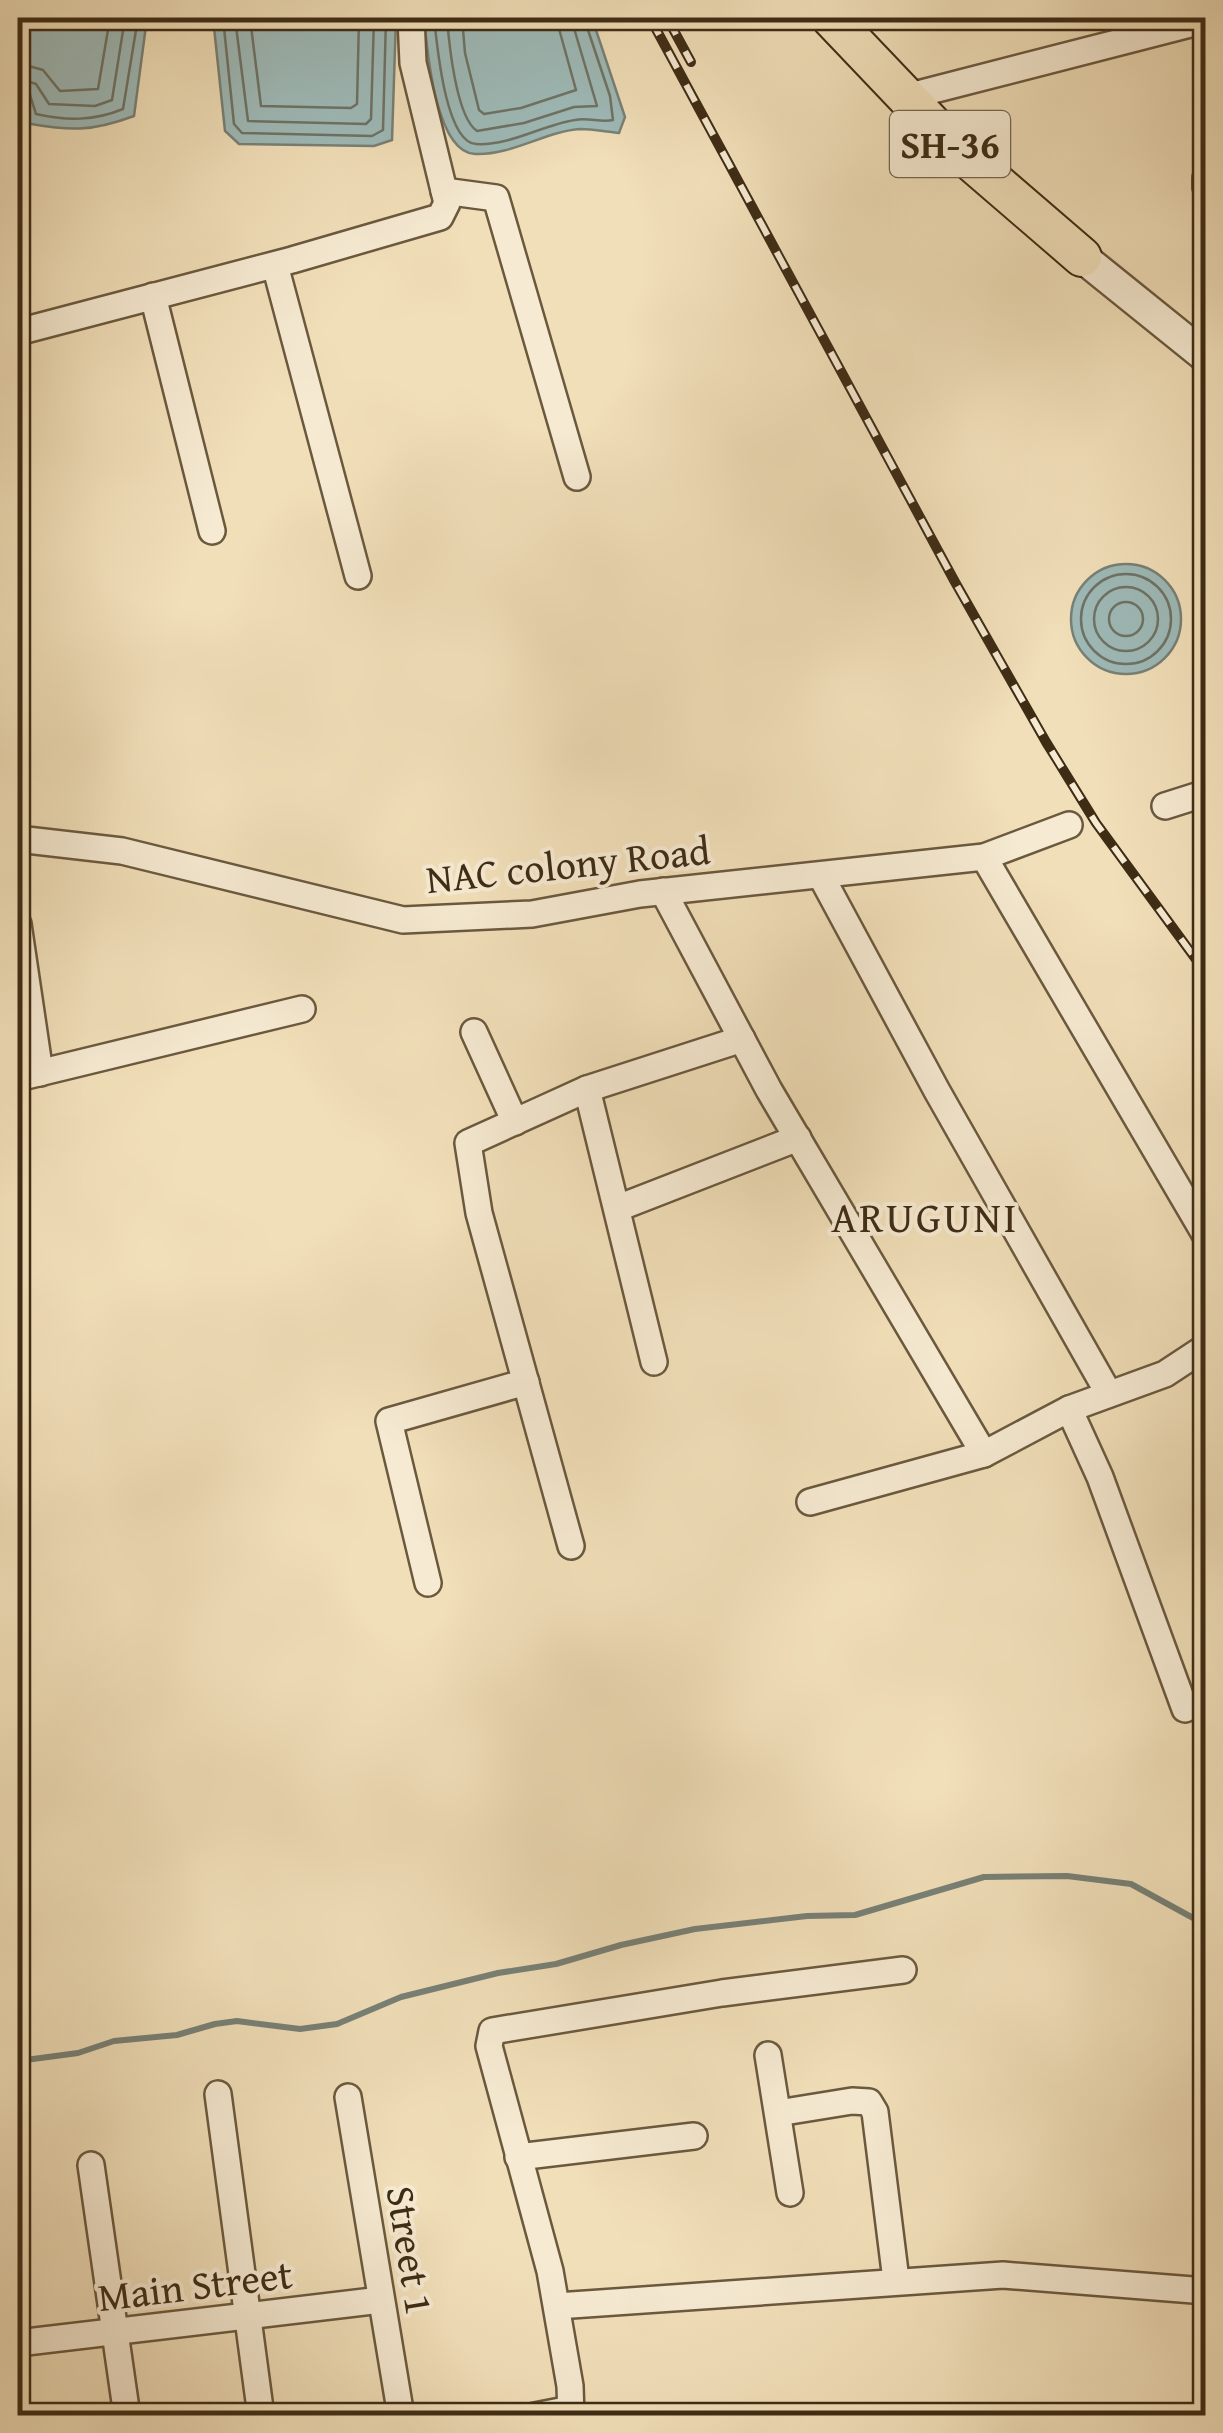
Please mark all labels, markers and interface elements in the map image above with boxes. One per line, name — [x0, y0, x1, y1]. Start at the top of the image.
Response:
road number: SH-36 — [890, 111, 1010, 177]
street label: NAC colony Road — [423, 820, 713, 908]
district label: ARUGUNI — [831, 1186, 1019, 1247]
street label: Street 1 — [372, 2182, 450, 2318]
street label: Main Street — [94, 2244, 296, 2326]

